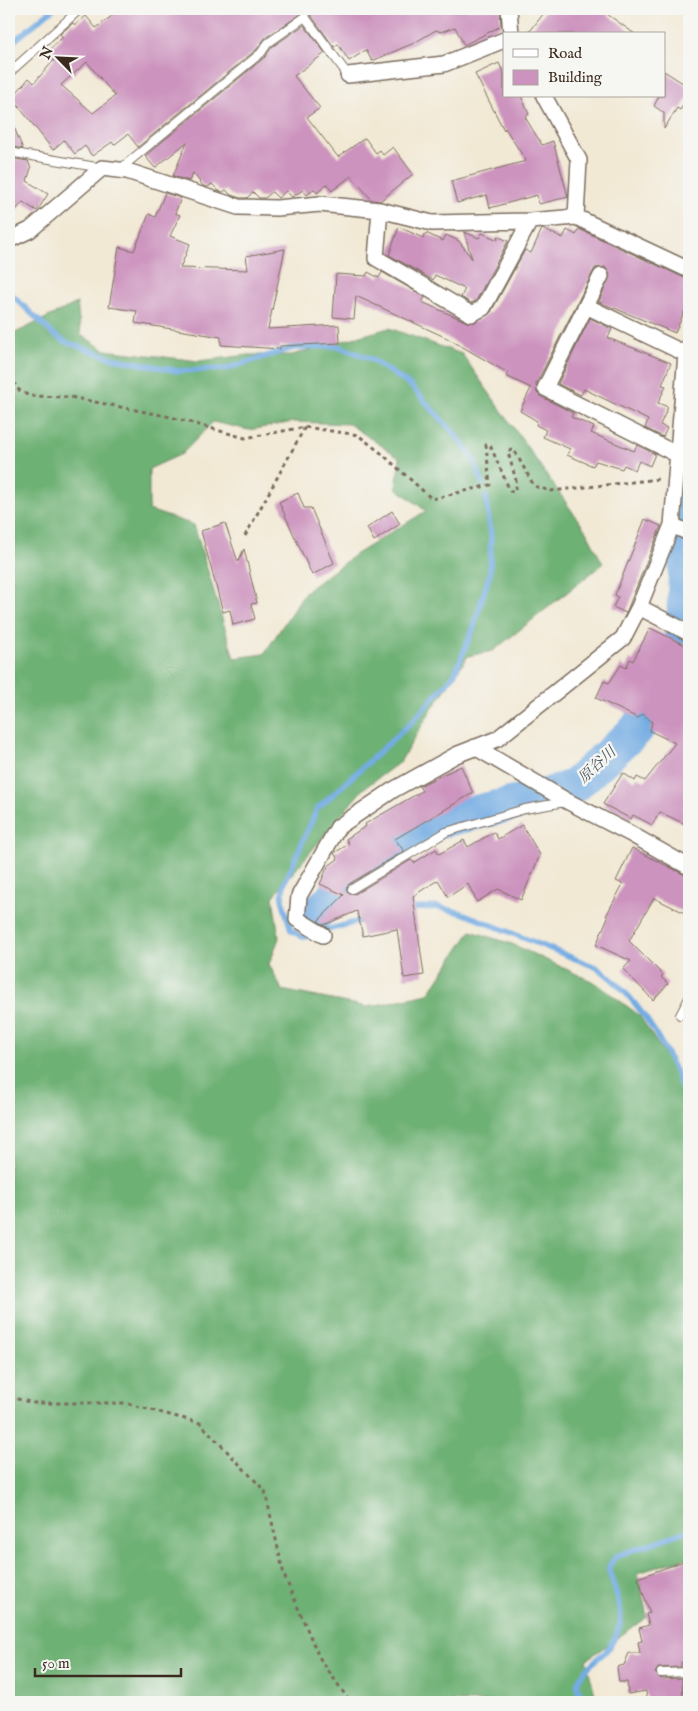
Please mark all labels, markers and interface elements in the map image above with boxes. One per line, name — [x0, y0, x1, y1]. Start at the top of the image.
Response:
north arrow — [32, 32, 82, 82]
legend — [503, 32, 666, 98]
text: N — [36, 44, 58, 63]
text: Road — [548, 44, 583, 63]
text: Building — [548, 68, 603, 87]
water label: 原谷川 — [574, 741, 621, 787]
scale bar — [35, 1646, 181, 1678]
text: 50 m — [42, 1654, 70, 1673]

